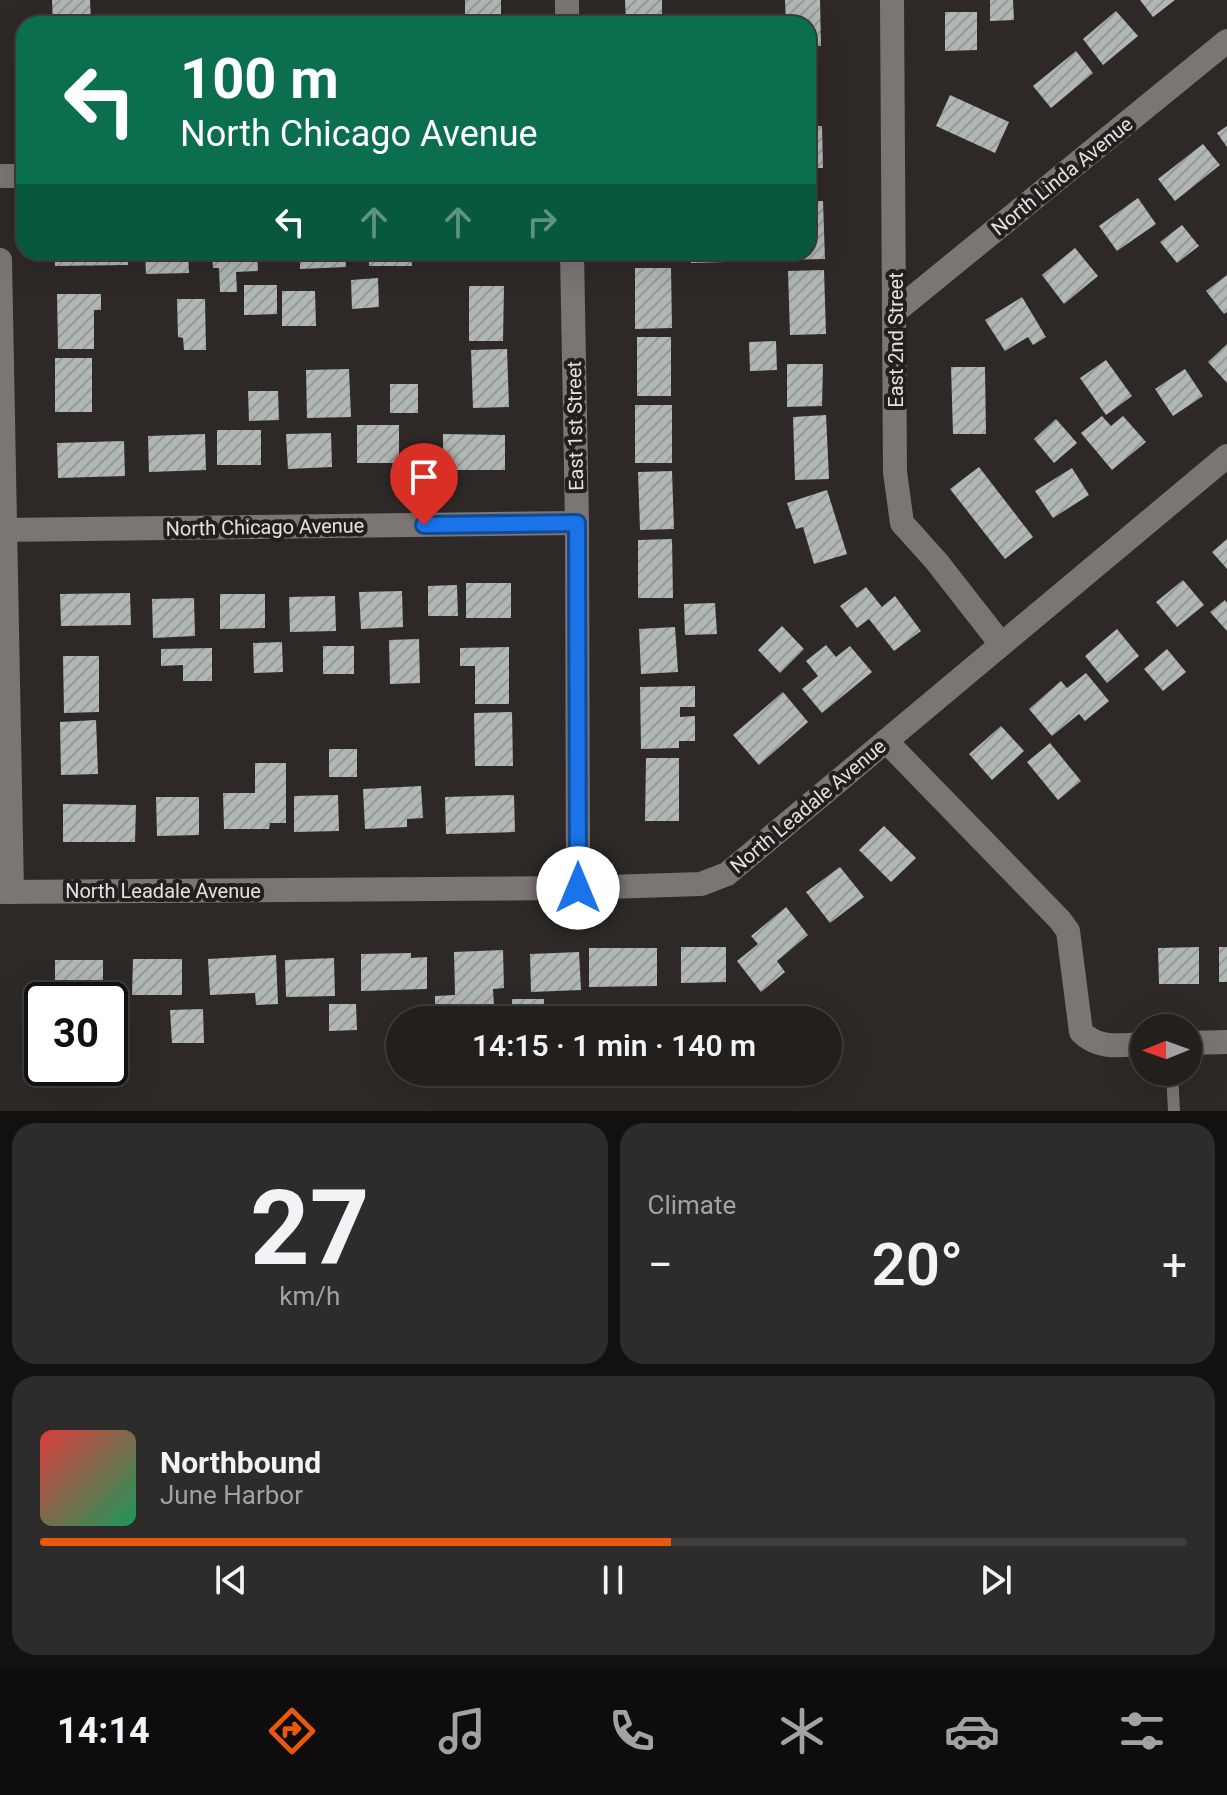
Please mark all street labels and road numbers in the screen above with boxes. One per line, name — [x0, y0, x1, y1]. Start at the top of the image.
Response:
street label: North Linda Avenue — [987, 112, 1137, 240]
street label: East 2nd Street — [884, 272, 908, 408]
street label: East 1st Street — [562, 361, 588, 491]
street label: North Chicago Avenue — [165, 513, 365, 541]
street label: North Leadale Avenue — [725, 734, 891, 878]
street label: North Leadale Avenue — [65, 879, 261, 903]

